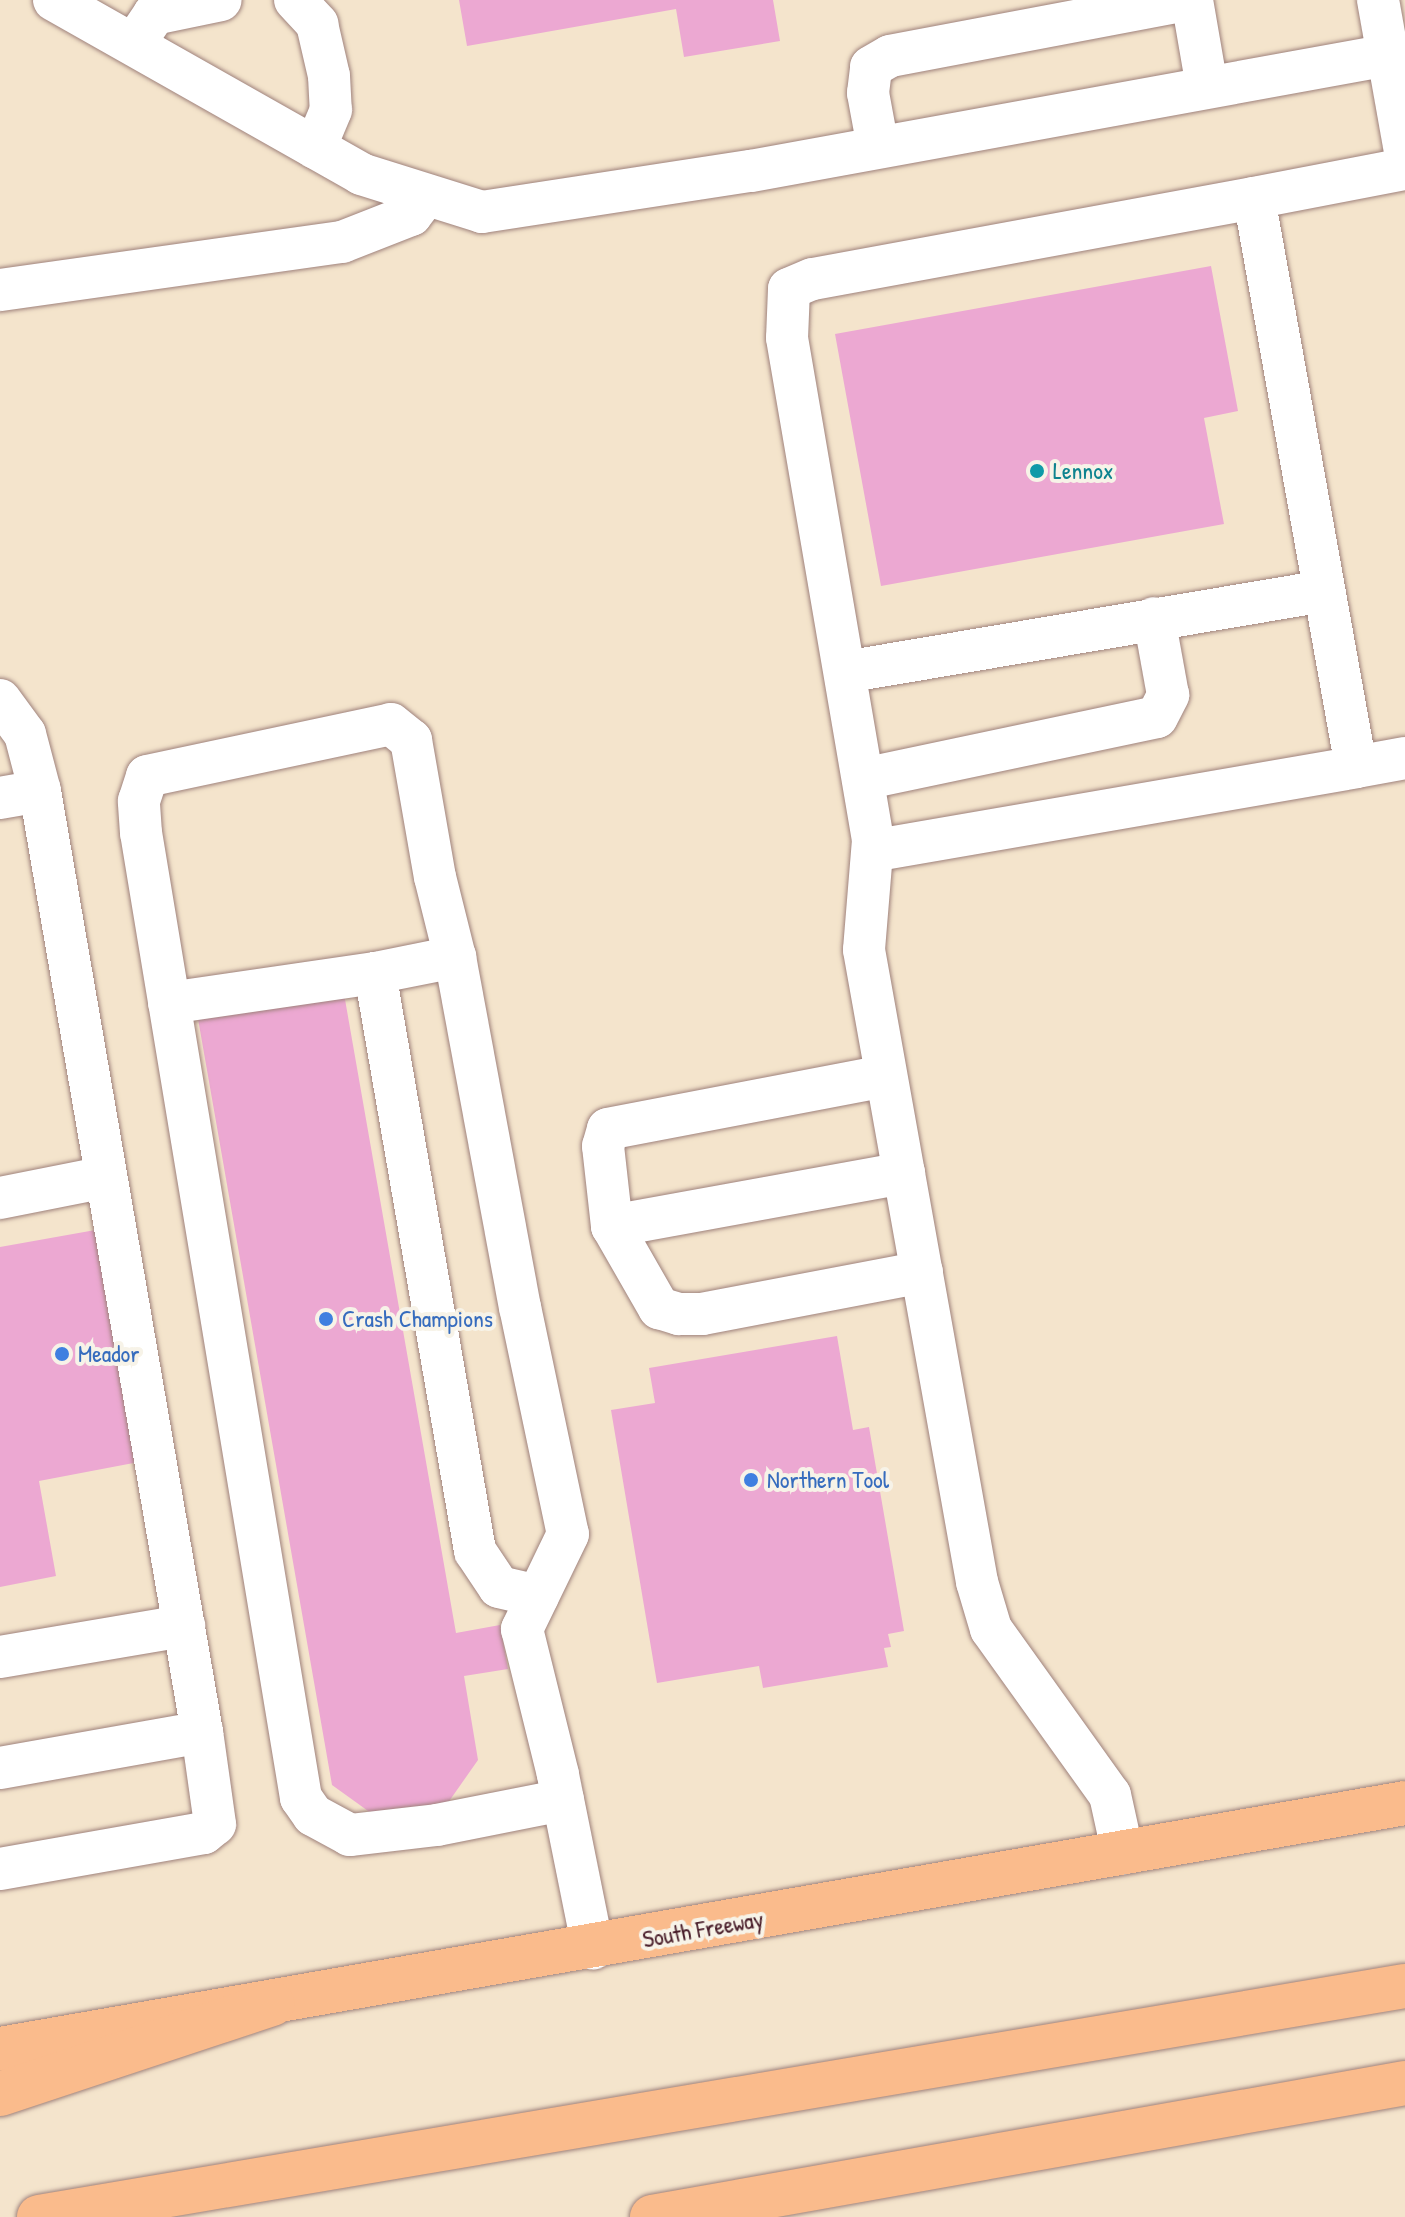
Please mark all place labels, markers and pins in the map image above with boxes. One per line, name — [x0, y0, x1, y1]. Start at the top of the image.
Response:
place label: Lennox — [1053, 457, 1114, 485]
marker: Lennox — [1028, 462, 1046, 480]
place label: Crash Champions — [342, 1305, 493, 1333]
marker: Crash Champions — [317, 1310, 335, 1328]
place label: Meador — [78, 1340, 140, 1368]
marker: Meador — [53, 1345, 71, 1363]
place label: Northern Tool — [767, 1466, 889, 1494]
marker: Northern Tool — [742, 1471, 760, 1489]

